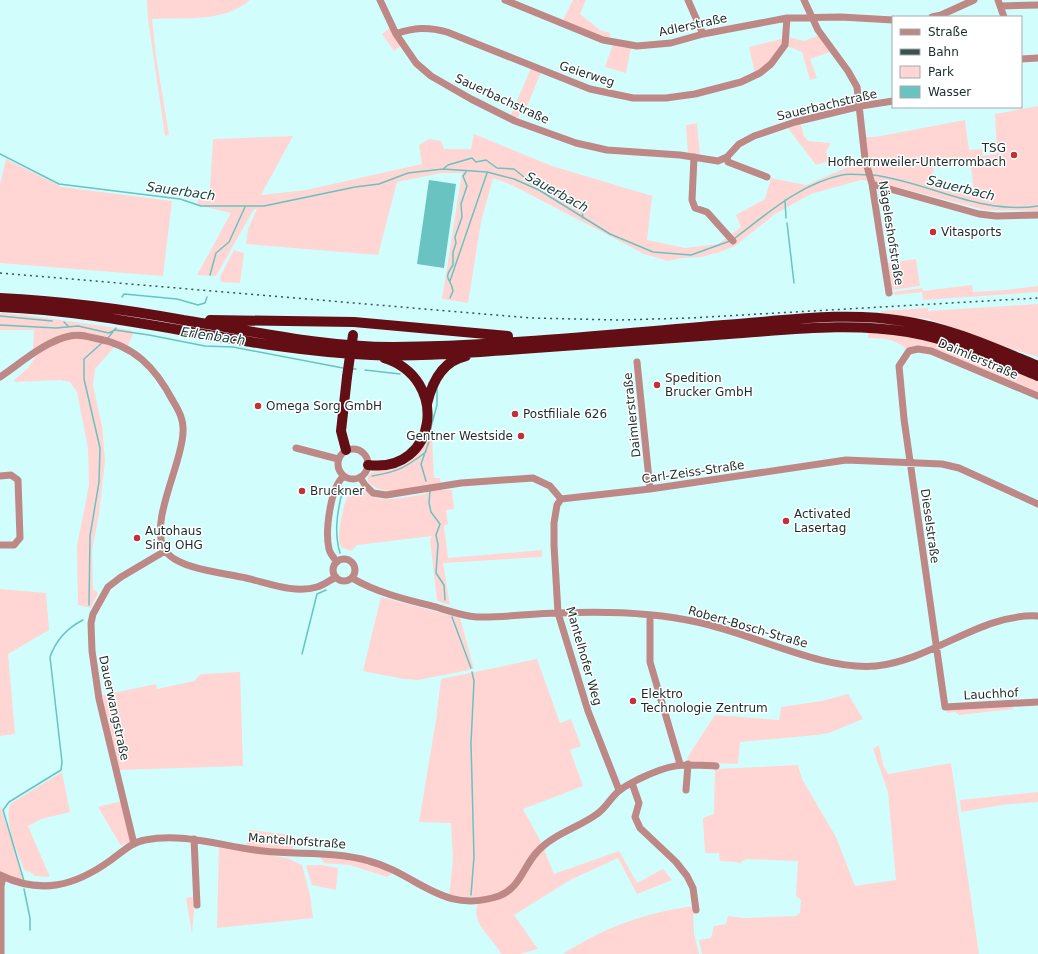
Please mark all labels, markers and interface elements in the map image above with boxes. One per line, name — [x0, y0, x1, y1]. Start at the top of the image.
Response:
street label: Adlerstraße — [658, 11, 728, 39]
legend — [892, 16, 1022, 108]
text: Straße — [928, 25, 968, 39]
text: Bahn — [928, 45, 959, 59]
street label: Geierweg — [558, 59, 616, 89]
text: Park — [928, 65, 954, 79]
street label: Sauerbachstraße — [453, 71, 551, 127]
text: Wasser — [928, 85, 971, 99]
street label: Sauerbachstraße — [776, 87, 878, 123]
place label: TSG Hofherrnweiler-Unterrombach — [828, 141, 1006, 169]
marker: TSG Hofherrnweiler-Unterrombach — [1009, 150, 1019, 160]
water label: Sauerbach — [523, 169, 591, 215]
water label: Sauerbach — [926, 172, 996, 204]
water label: Sauerbach — [146, 179, 216, 203]
street label: Nägeleshofstraße — [876, 180, 906, 286]
place label: Vitasports — [941, 225, 1001, 239]
marker: Vitasports — [928, 227, 938, 237]
water label: Erlenbach — [180, 324, 246, 348]
street label: Daimlerstraße — [936, 336, 1020, 382]
place label: Spedition Brucker GmbH — [665, 371, 753, 399]
street label: Daimlerstraße — [621, 372, 643, 458]
marker: Spedition Brucker GmbH — [652, 380, 662, 390]
place label: Omega Sorg GmbH — [266, 399, 382, 413]
marker: Omega Sorg GmbH — [253, 401, 263, 411]
place label: Postfiliale 626 — [523, 407, 607, 421]
marker: Postfiliale 626 — [510, 409, 520, 419]
place label: Gentner Westside — [406, 429, 513, 443]
marker: Gentner Westside — [516, 431, 526, 441]
street label: Carl-Zeiss-Straße — [641, 458, 745, 486]
place label: Bruckner — [310, 484, 364, 498]
marker: Bruckner — [297, 486, 307, 496]
street label: Dieselstraße — [918, 488, 942, 564]
place label: Activated Lasertag — [794, 507, 851, 535]
marker: Activated Lasertag — [781, 516, 791, 526]
place label: Autohaus Sing OHG — [145, 524, 203, 552]
marker: Autohaus Sing OHG — [132, 533, 142, 543]
street label: Robert-Bosch-Straße — [687, 603, 809, 651]
street label: Mantelhofer Weg — [563, 605, 605, 707]
street label: Dauerwangstraße — [96, 654, 132, 762]
street label: Lauchhof — [963, 686, 1020, 702]
place label: Elektro Technologie Zentrum — [640, 687, 768, 715]
marker: Elektro Technologie Zentrum — [628, 696, 638, 706]
street label: Mantelhofstraße — [248, 831, 346, 851]

